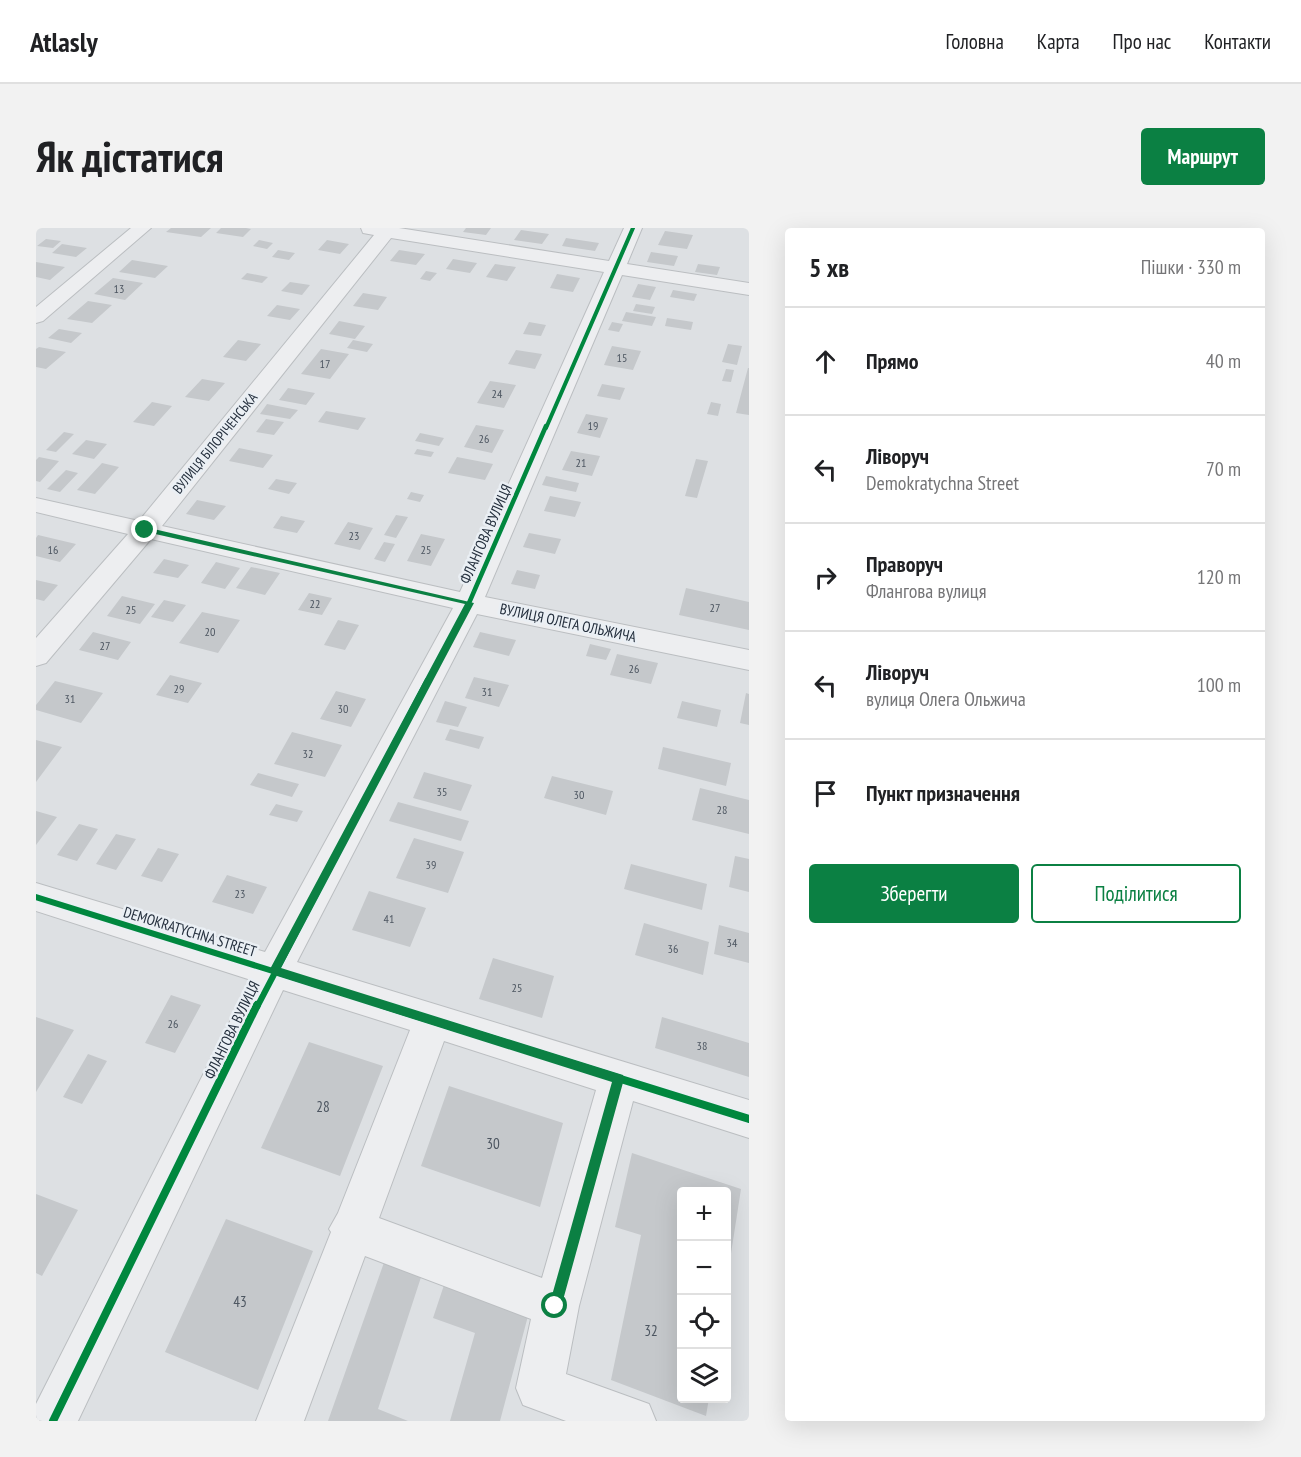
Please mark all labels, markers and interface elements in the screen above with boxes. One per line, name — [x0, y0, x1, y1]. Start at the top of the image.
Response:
text: Atlasly — [30, 23, 98, 60]
text: Головна — [946, 28, 1004, 55]
text: Карта — [1037, 28, 1080, 55]
text: Про нас — [1113, 28, 1171, 55]
text: Контакти — [1204, 28, 1271, 55]
button: Маршрут — [1141, 128, 1265, 185]
text: Як дістатися — [36, 129, 224, 184]
text: 5 хв — [809, 251, 849, 284]
text: Пішки · 330 m — [1141, 254, 1241, 280]
house number: 13 — [114, 281, 124, 296]
icon: ahead — [809, 345, 842, 378]
text: Прямо — [866, 347, 919, 375]
text: 40 m — [1206, 348, 1241, 374]
house number: 15 — [617, 350, 627, 365]
house number: 17 — [320, 356, 330, 371]
house number: 24 — [492, 386, 503, 401]
street label: ВУЛИЦЯ БІЛОРІЧЕНСЬКА — [169, 389, 262, 497]
house number: 19 — [588, 418, 598, 433]
house number: 26 — [479, 431, 489, 446]
text: Ліворуч — [866, 442, 929, 470]
icon: left — [809, 453, 842, 486]
house number: 21 — [576, 455, 586, 470]
text: 70 m — [1206, 456, 1241, 482]
text: Demokratychna Street — [866, 470, 1019, 496]
street label: ФЛАНГОВА ВУЛИЦЯ — [455, 481, 516, 586]
route end — [131, 516, 157, 542]
house number: 23 — [349, 528, 359, 543]
house number: 16 — [48, 542, 58, 557]
house number: 25 — [421, 542, 431, 557]
text: Праворуч — [866, 550, 943, 578]
icon: right — [809, 561, 842, 594]
text: 120 m — [1197, 564, 1241, 590]
text: Флангова вулиця — [866, 578, 986, 604]
house number: 22 — [310, 596, 320, 611]
street label: ВУЛИЦЯ ОЛЕГА ОЛЬЖИЧА — [498, 599, 639, 646]
house number: 27 — [710, 600, 720, 615]
house number: 25 — [126, 602, 136, 617]
house number: 20 — [205, 624, 215, 639]
house number: 27 — [100, 638, 110, 653]
text: Ліворуч — [866, 658, 929, 686]
house number: 26 — [629, 661, 639, 676]
icon: left — [809, 669, 842, 702]
text: 100 m — [1197, 672, 1241, 698]
house number: 29 — [174, 681, 184, 696]
house number: 31 — [482, 684, 492, 699]
text: вулиця Олега Ольжича — [866, 686, 1026, 712]
house number: 31 — [65, 691, 75, 706]
house number: 30 — [338, 701, 348, 716]
house number: 32 — [303, 746, 313, 761]
icon: arrive — [809, 777, 842, 810]
text: Пункт призначення — [866, 779, 1020, 807]
house number: 35 — [437, 784, 447, 799]
house number: 30 — [574, 787, 584, 802]
house number: 28 — [717, 802, 727, 817]
house number: 39 — [426, 857, 436, 872]
button: Зберегти — [809, 864, 1019, 923]
button: Поділитися — [1031, 864, 1241, 923]
house number: 23 — [235, 886, 245, 901]
street label: DEMOKRATYCHNA STREET — [121, 902, 259, 961]
house number: 41 — [384, 911, 394, 926]
house number: 34 — [727, 935, 738, 950]
house number: 36 — [668, 941, 678, 956]
street label: ФЛАНГОВА ВУЛИЦЯ — [200, 978, 264, 1082]
house number: 25 — [512, 980, 522, 995]
house number: 26 — [168, 1016, 178, 1031]
house number: 38 — [697, 1038, 707, 1053]
house number: 28 — [316, 1097, 330, 1116]
house number: 30 — [486, 1134, 500, 1153]
map controls — [677, 1187, 731, 1403]
button: + — [677, 1187, 731, 1241]
button: − — [677, 1241, 731, 1295]
house number: 43 — [233, 1292, 247, 1311]
route start — [541, 1292, 567, 1318]
button: locate — [677, 1295, 731, 1349]
house number: 32 — [644, 1321, 658, 1340]
button: layers — [677, 1349, 731, 1403]

